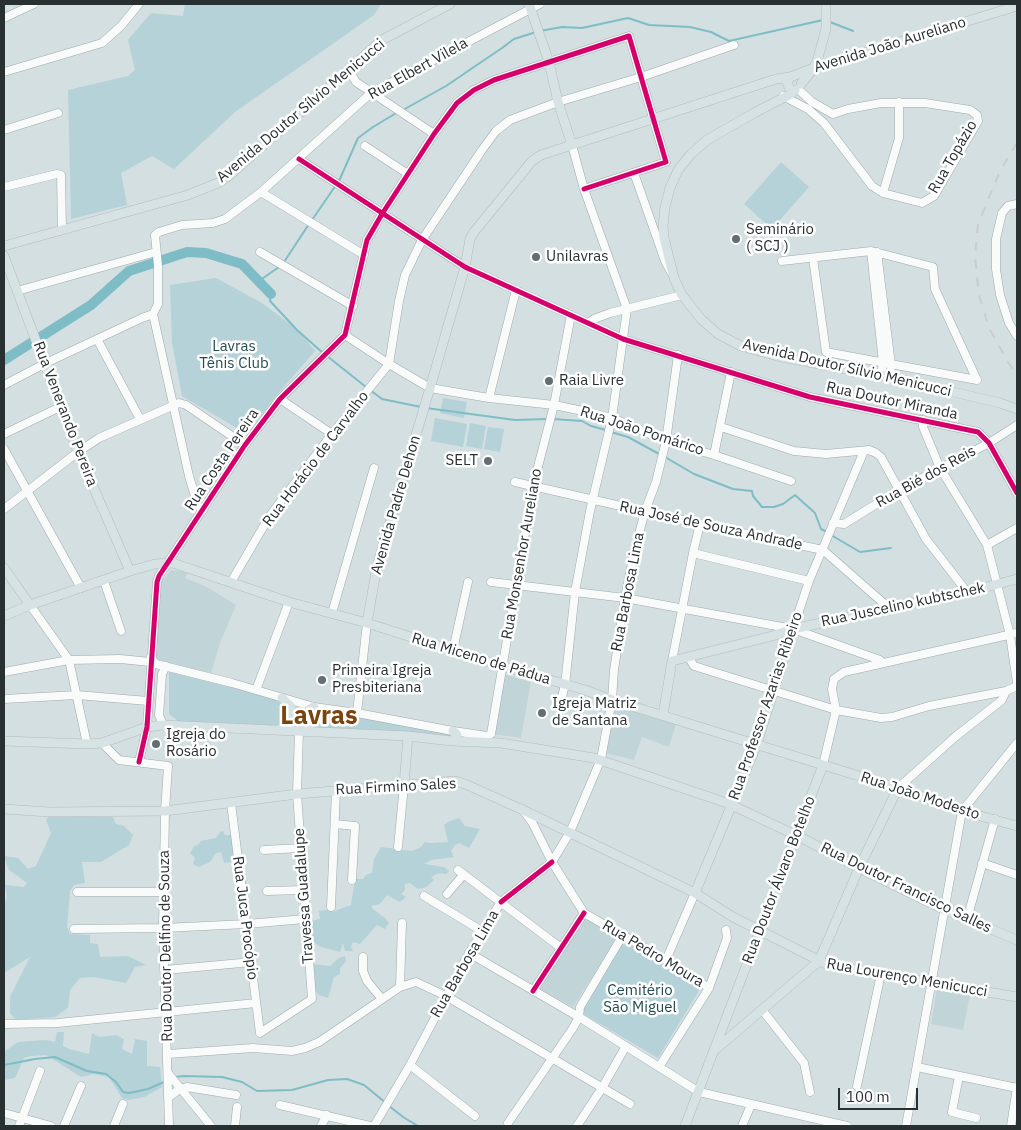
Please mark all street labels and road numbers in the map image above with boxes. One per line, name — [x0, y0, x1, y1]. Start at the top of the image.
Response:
street label: Avenida João Aureliano — [812, 13, 968, 77]
street label: Rua Elbert Vilela — [365, 34, 471, 104]
street label: Avenida Doutor Sílvio Menicucci — [213, 35, 389, 187]
street label: Rua Topázio — [925, 117, 981, 197]
street label: Avenida Doutor Sílvio Menicucci — [741, 335, 953, 401]
street label: Rua Venerando Pereira — [29, 339, 101, 489]
street label: Rua Doutor Miranda — [825, 378, 959, 424]
street label: Rua Horácio de Carvalho — [259, 388, 373, 530]
street label: Rua João Pomárico — [578, 402, 706, 460]
street label: Rua Costa Pereira — [181, 406, 263, 514]
street label: Avenida Padre Dehon — [368, 433, 424, 577]
street label: Rua Bié dos Reis — [873, 442, 979, 512]
street label: Rua Monsenhor Aureliano — [498, 467, 546, 641]
street label: Rua José de Souza Andrade — [618, 498, 804, 554]
street label: Rua Barbosa Lima — [608, 531, 648, 653]
street label: Rua Juscelino kubtschek — [820, 579, 986, 631]
street label: Rua Professor Azarias Ribeiro — [725, 609, 807, 803]
street label: Rua Miceno de Pádua — [409, 629, 553, 689]
street label: Rua João Modesto — [858, 768, 982, 824]
street label: Rua Firmino Sales — [335, 775, 457, 799]
street label: Rua Doutor Álvaro Botelho — [739, 794, 819, 966]
street label: Travessa Guadalupe — [290, 828, 318, 964]
street label: Rua Doutor Francisco Salles — [818, 839, 994, 937]
street label: Rua Doutor Delfino de Souza — [155, 850, 177, 1042]
street label: Rua Juca Procópio — [228, 855, 262, 981]
street label: Rua Barbosa Lima — [427, 907, 503, 1021]
street label: Rua Pedro Moura — [599, 917, 707, 991]
street label: Rua Lourenço Menicucci — [825, 955, 989, 1001]

